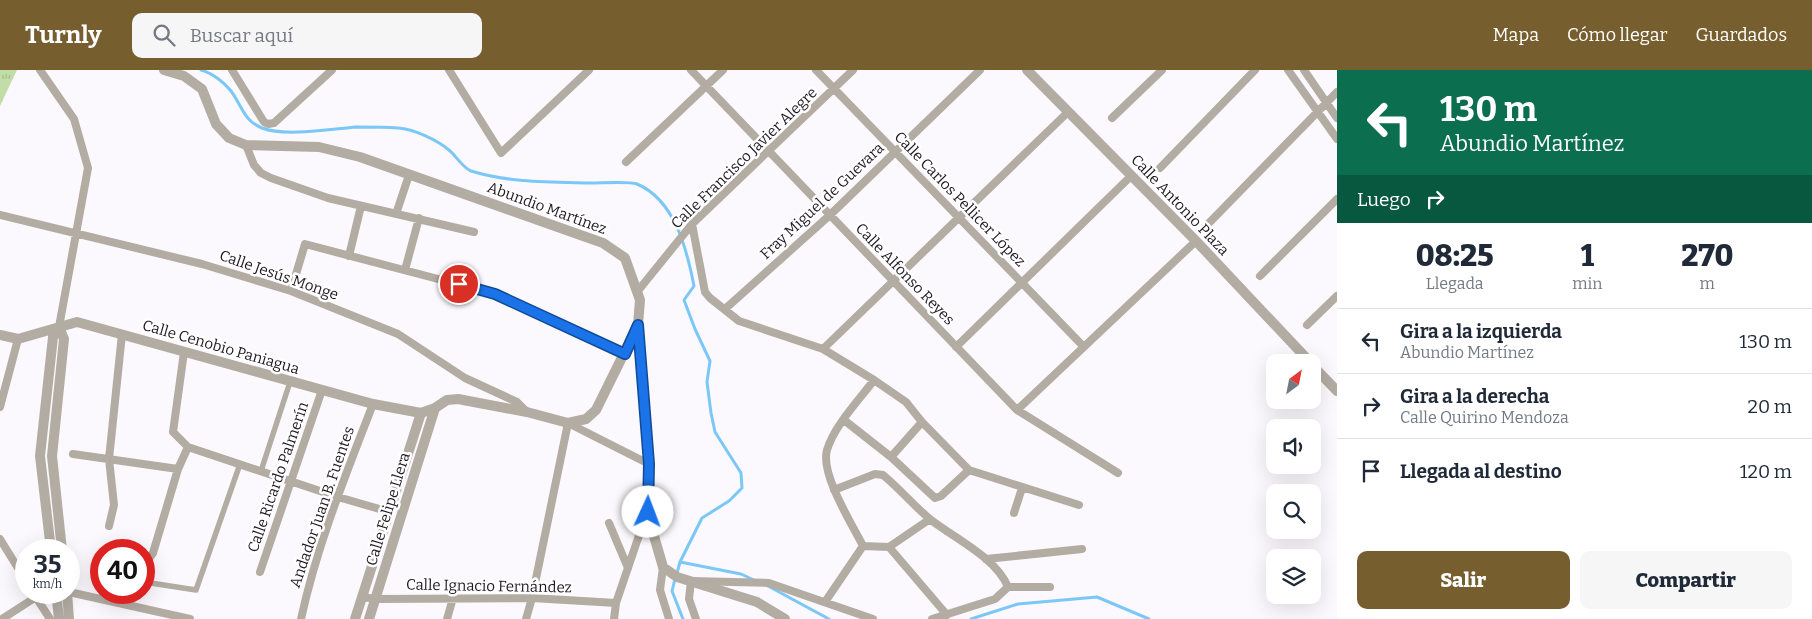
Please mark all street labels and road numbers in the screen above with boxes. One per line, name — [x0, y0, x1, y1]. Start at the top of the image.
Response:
street label: Calle Francisco Javier Alegre — [667, 83, 821, 233]
street label: Calle Carlos Pellicer López — [891, 128, 1029, 270]
street label: Fray Miguel de Guevara — [756, 139, 888, 263]
street label: Calle Antonio Plaza — [1127, 151, 1233, 259]
street label: Abundio Martínez — [485, 178, 609, 238]
street label: Calle Alfonso Reyes — [852, 219, 958, 329]
street label: Calle Jesús Monge — [217, 246, 341, 304]
street label: Calle Cenobio Paniagua — [140, 316, 302, 378]
street label: Calle Ricardo Palmerín — [244, 399, 312, 555]
street label: Andador Juan B. Fuentes — [286, 424, 358, 590]
street label: Calle Felipe Llera — [362, 450, 414, 568]
street label: Calle Ignacio Fernández — [406, 576, 572, 596]

